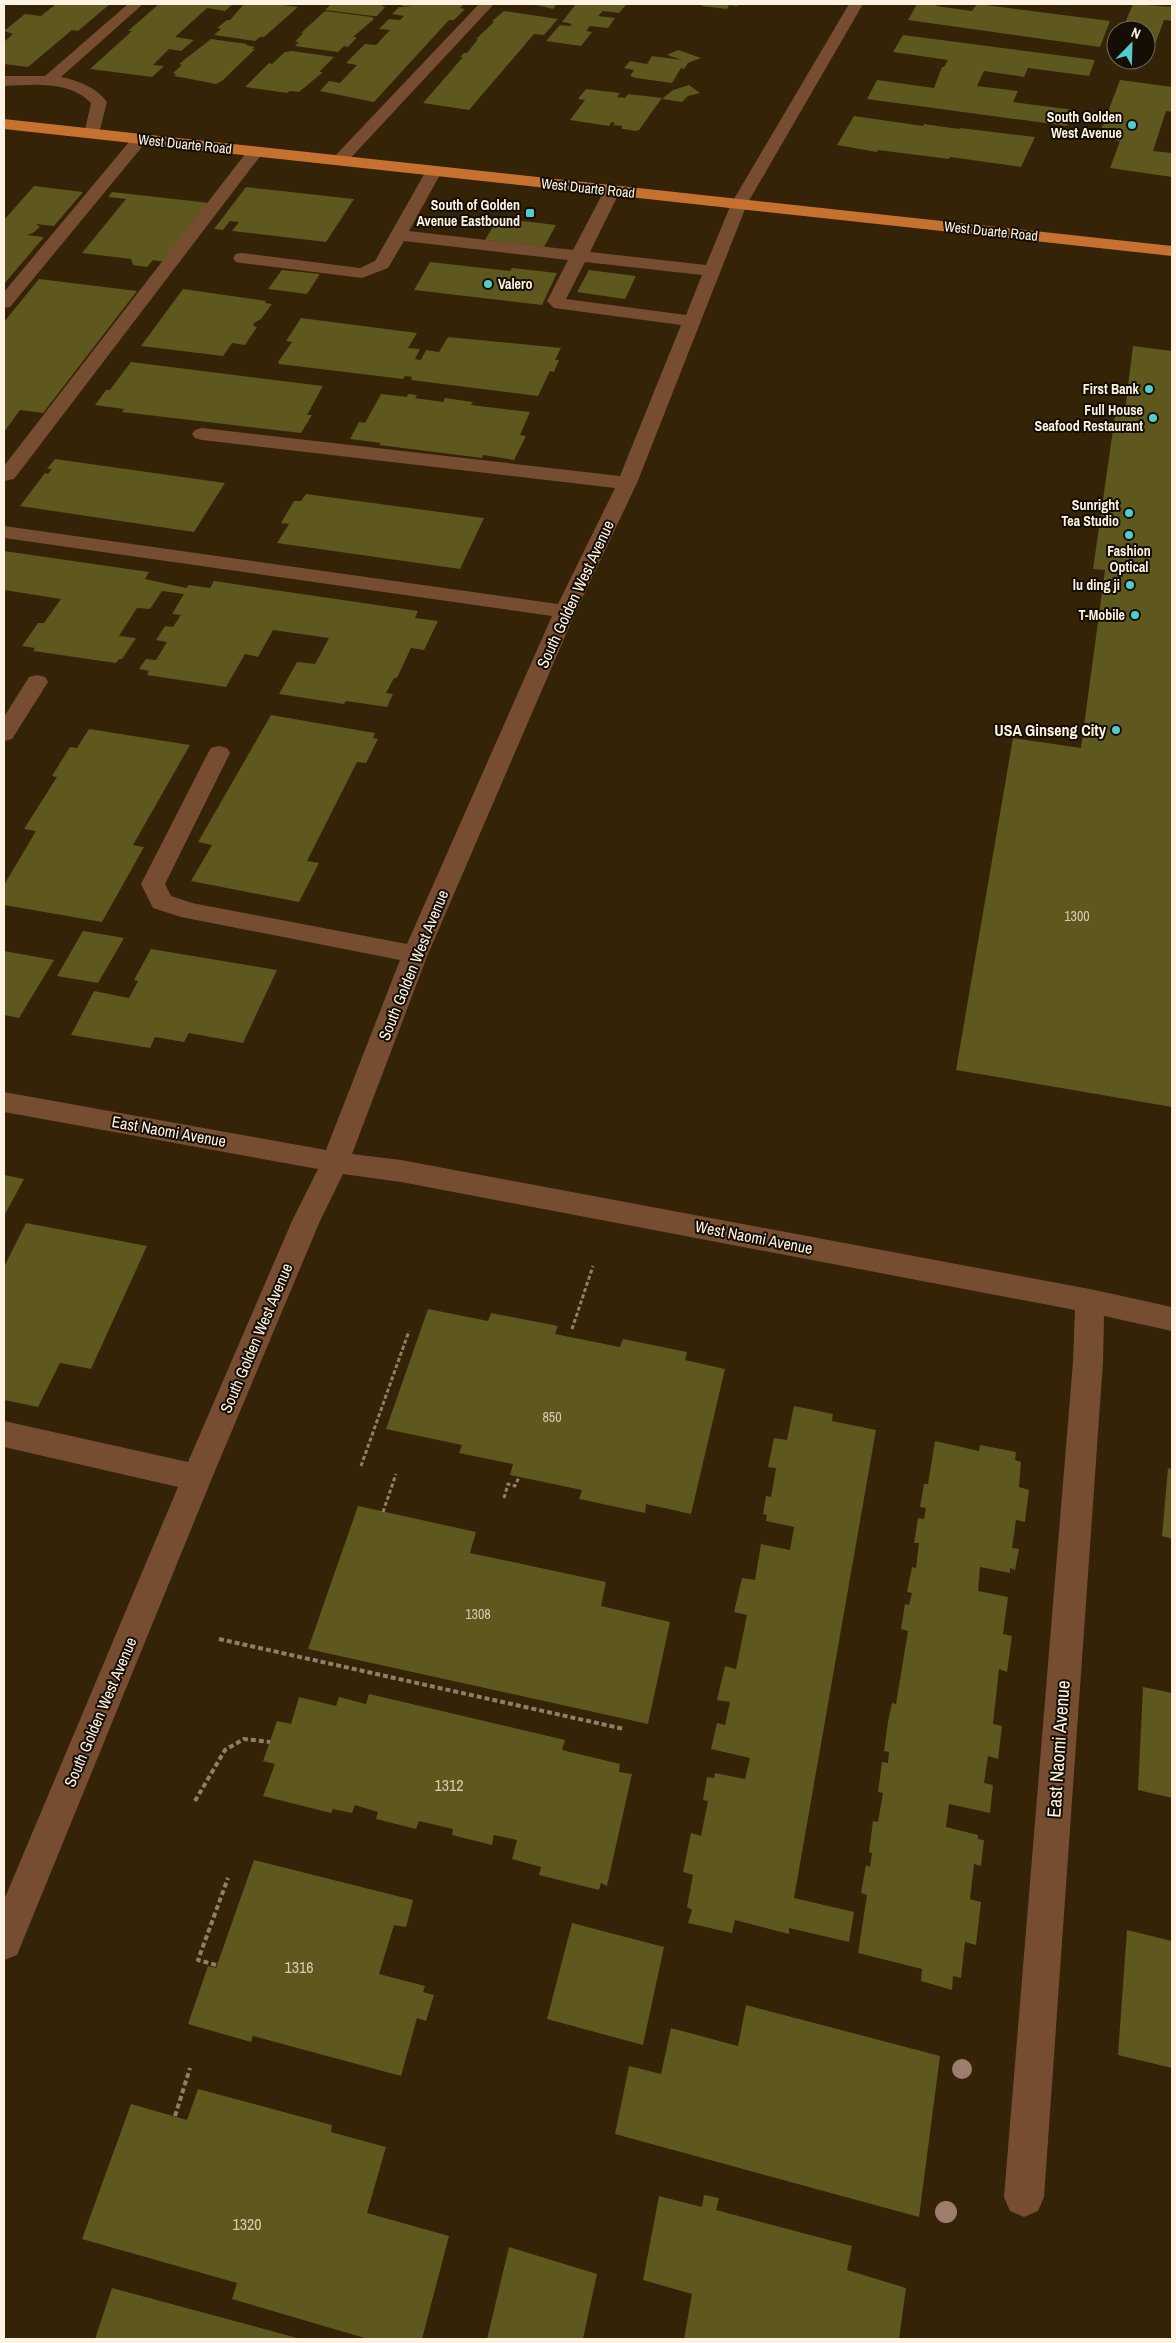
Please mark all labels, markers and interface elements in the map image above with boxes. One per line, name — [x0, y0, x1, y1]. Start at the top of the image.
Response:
north arrow — [1106, 20, 1156, 70]
text: N — [1129, 23, 1143, 43]
place label: South Golden West Avenue — [1047, 108, 1122, 142]
marker: South Golden West Avenue — [1126, 119, 1138, 131]
street label: West Duarte Road — [137, 130, 233, 158]
street label: West Duarte Road — [540, 174, 636, 202]
place label: South of Golden Avenue Eastbound — [416, 196, 520, 230]
marker: South of Golden Avenue Eastbound — [524, 207, 536, 219]
street label: West Duarte Road — [943, 217, 1039, 245]
place label: Valero — [498, 275, 532, 293]
marker: Valero — [482, 278, 494, 290]
place label: First Bank — [1083, 380, 1140, 398]
marker: First Bank — [1143, 383, 1155, 395]
place label: Full House Seafood Restaurant — [1035, 401, 1143, 435]
marker: Full House Seafood Restaurant — [1147, 412, 1159, 424]
place label: Sunright Tea Studio — [1061, 496, 1119, 530]
marker: Sunright Tea Studio — [1123, 507, 1135, 519]
street label: South Golden West Avenue — [531, 516, 619, 672]
marker: Fashion Optical — [1123, 529, 1135, 541]
place label: Fashion Optical — [1107, 542, 1151, 576]
place label: lu ding ji — [1073, 576, 1120, 594]
marker: lu ding ji — [1124, 579, 1136, 591]
place label: T-Mobile — [1078, 606, 1125, 624]
marker: T-Mobile — [1129, 609, 1141, 621]
place label: USA Ginseng City — [994, 719, 1107, 741]
marker: USA Ginseng City — [1110, 724, 1122, 736]
street label: South Golden West Avenue — [373, 886, 453, 1044]
house number: 1300 — [1064, 907, 1090, 925]
street label: East Naomi Avenue — [110, 1110, 228, 1152]
street label: West Naomi Avenue — [693, 1215, 815, 1259]
street label: South Golden West Avenue — [214, 1260, 298, 1416]
house number: 850 — [542, 1408, 562, 1426]
house number: 1308 — [465, 1605, 491, 1623]
street label: South Golden West Avenue — [58, 1634, 142, 1790]
street label: East Naomi Avenue — [1040, 1680, 1076, 1818]
house number: 1312 — [434, 1774, 464, 1796]
house number: 1316 — [284, 1956, 314, 1978]
house number: 1320 — [232, 2213, 262, 2235]

